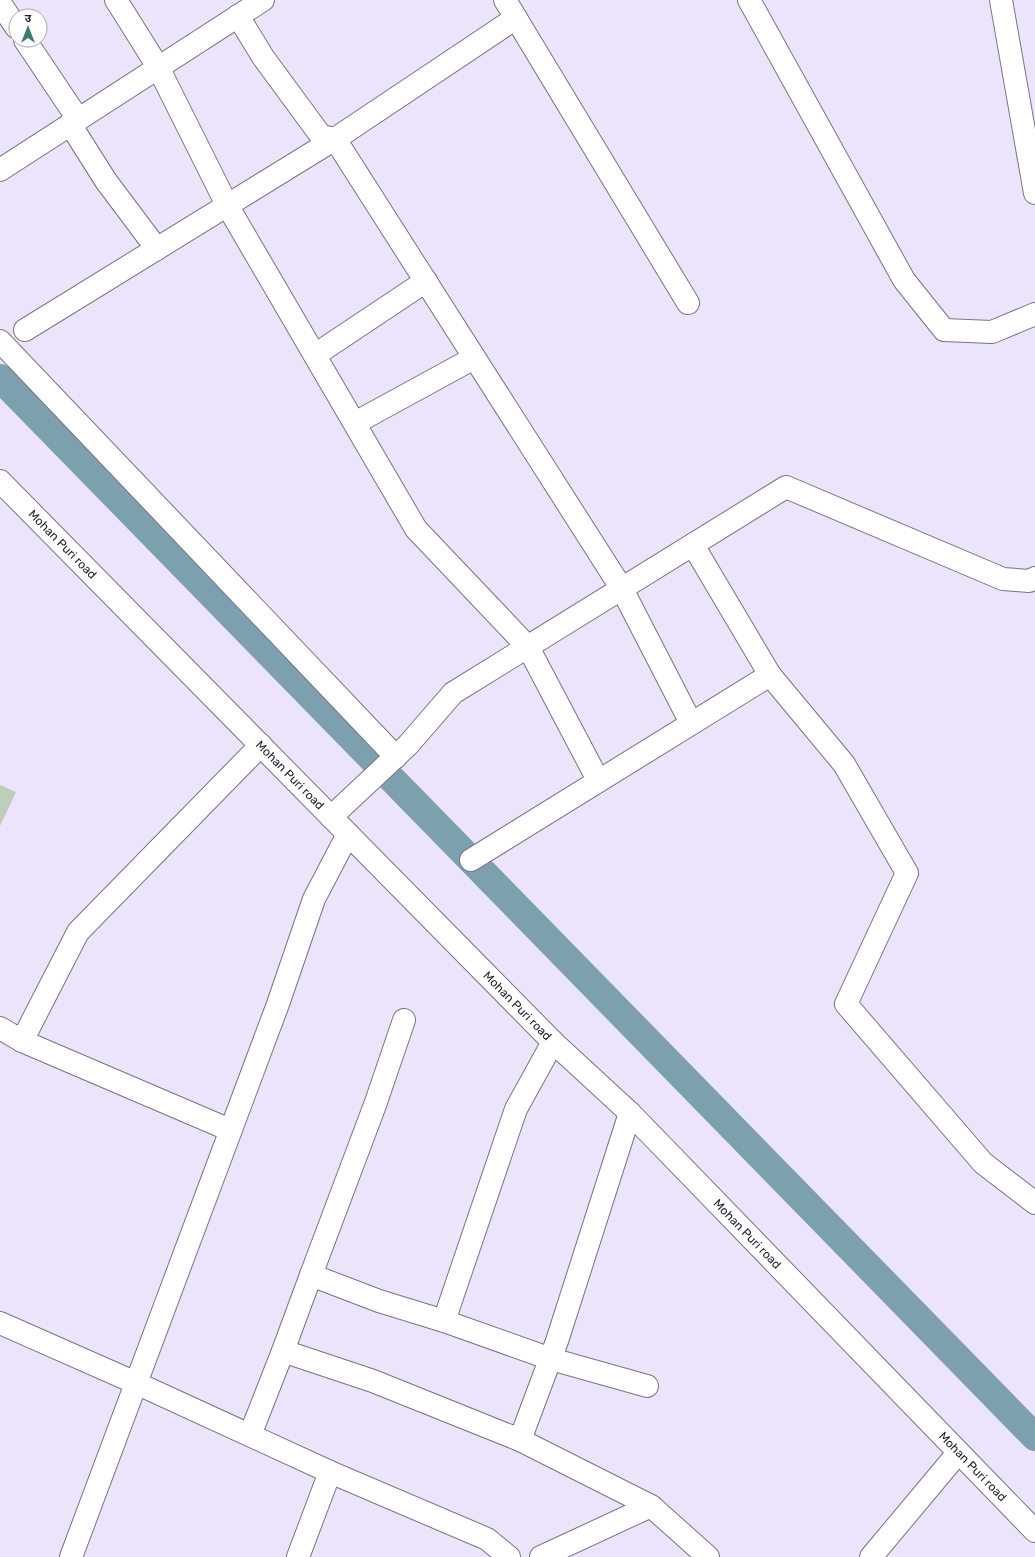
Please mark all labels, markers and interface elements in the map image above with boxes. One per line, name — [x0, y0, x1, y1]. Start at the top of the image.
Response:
north arrow — [8, 8, 48, 48]
text: उ — [25, 12, 32, 25]
street label: Mohan Puri road — [26, 507, 99, 582]
street label: Mohan Puri road — [253, 738, 327, 812]
street label: Mohan Puri road — [480, 969, 554, 1043]
street label: Mohan Puri road — [711, 1196, 784, 1272]
street label: Mohan Puri road — [936, 1429, 1009, 1504]

